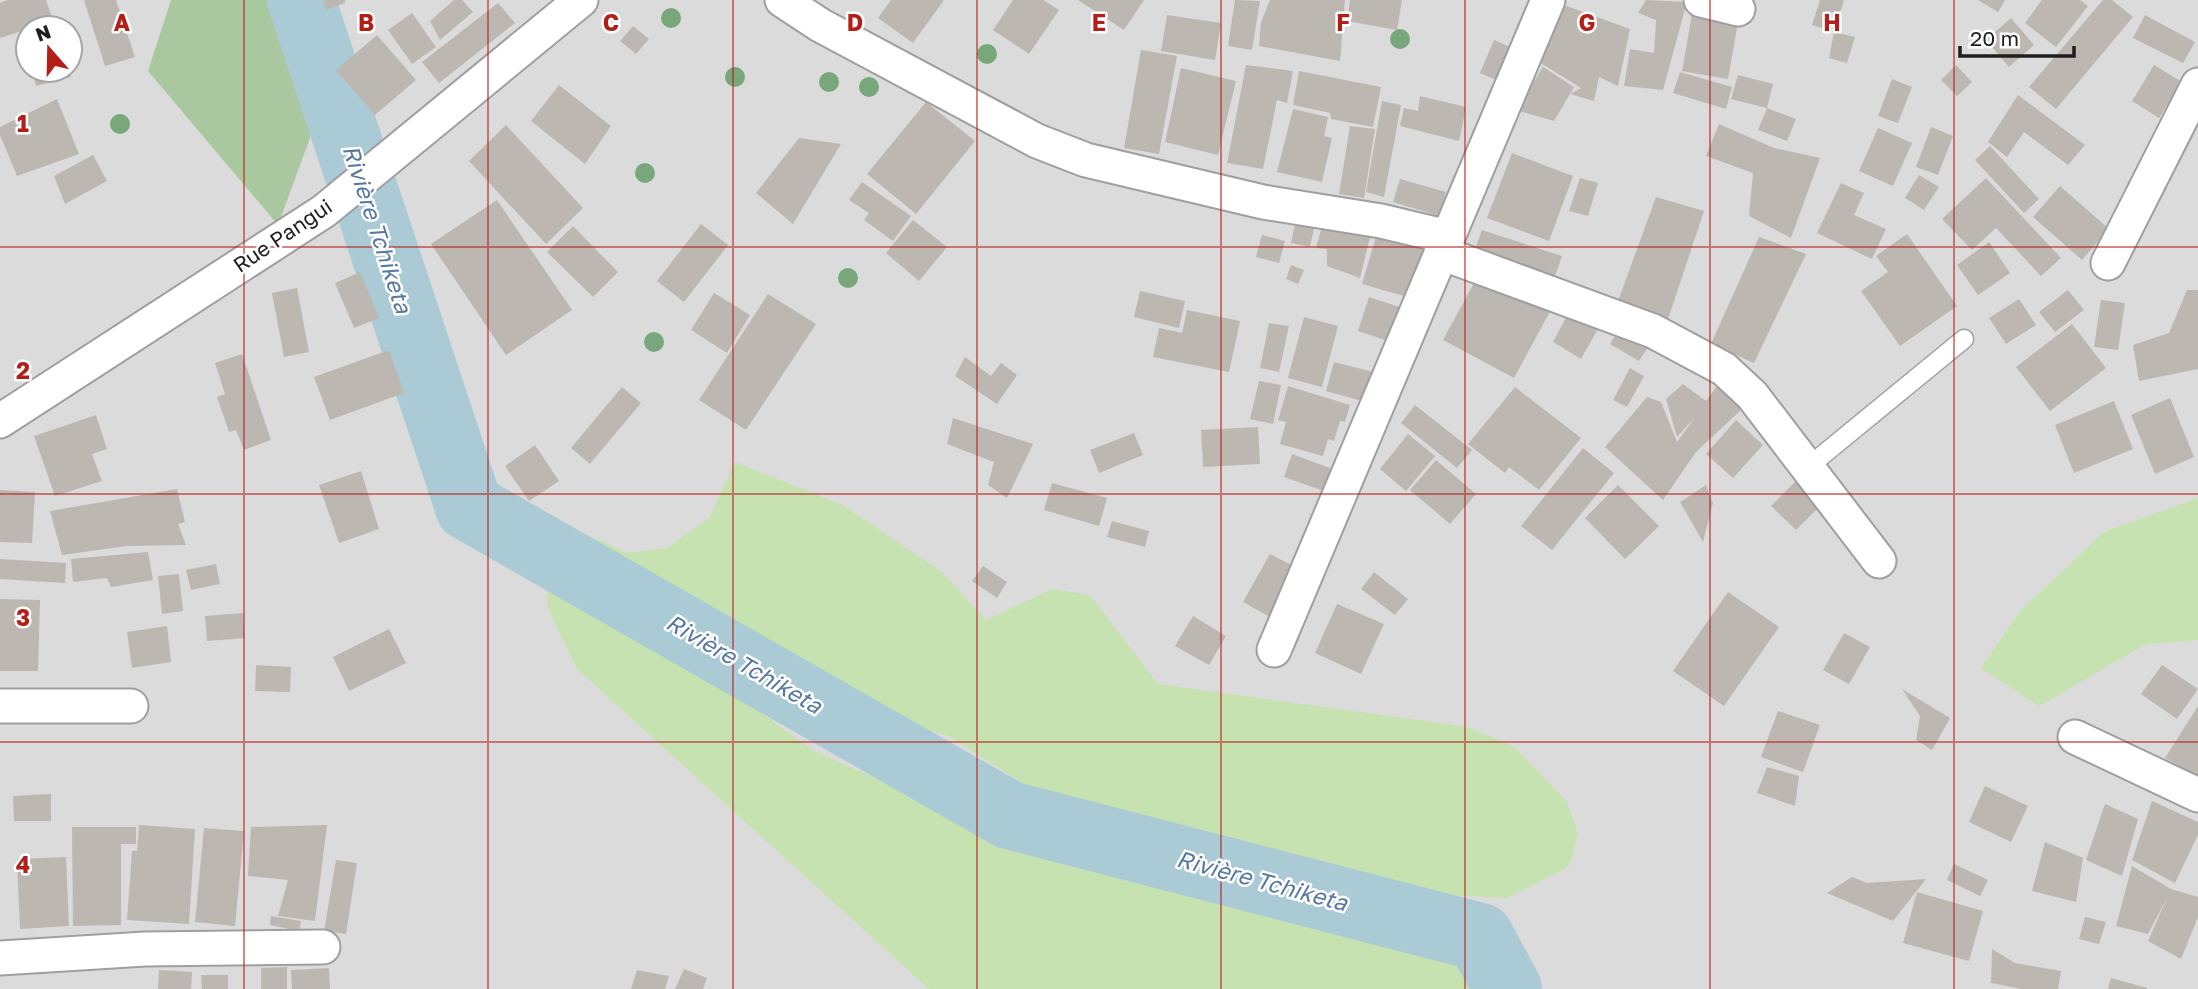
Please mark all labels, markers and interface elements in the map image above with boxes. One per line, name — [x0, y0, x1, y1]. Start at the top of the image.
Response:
text: A — [114, 8, 131, 36]
text: B — [358, 8, 374, 36]
text: C — [603, 8, 619, 36]
text: D — [847, 8, 863, 36]
text: E — [1092, 8, 1106, 36]
text: F — [1336, 8, 1350, 36]
text: G — [1579, 8, 1595, 36]
text: H — [1823, 8, 1841, 36]
north arrow — [14, 14, 84, 84]
scale bar — [1960, 14, 2074, 58]
text: N — [32, 19, 54, 46]
text: 20 m — [1970, 25, 2019, 51]
text: 1 — [17, 109, 29, 137]
water label: Rivière Tchiketa — [338, 141, 419, 317]
street label: Rue Pangui — [228, 193, 337, 278]
text: 2 — [16, 356, 30, 384]
text: 3 — [16, 603, 30, 631]
water label: Rivière Tchiketa — [662, 607, 828, 720]
water label: Rivière Tchiketa — [1174, 844, 1351, 916]
text: 4 — [16, 850, 30, 878]

